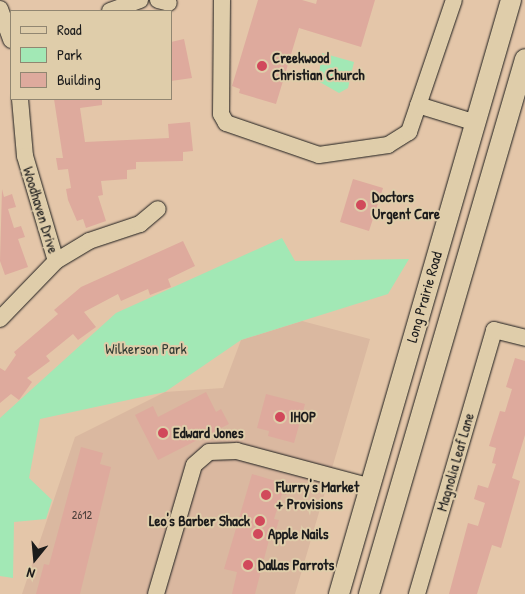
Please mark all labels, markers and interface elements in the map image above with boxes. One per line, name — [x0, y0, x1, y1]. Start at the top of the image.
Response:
legend — [10, 10, 172, 100]
text: Road — [57, 19, 82, 40]
text: Park — [57, 44, 82, 65]
place label: Creekwood Christian Church — [272, 48, 364, 83]
marker: Creekwood Christian Church — [256, 60, 268, 72]
text: Building — [57, 69, 101, 90]
street label: Woodhaven Drive — [19, 164, 63, 256]
place label: Doctors Urgent Care — [372, 187, 440, 222]
marker: Doctors Urgent Care — [354, 198, 368, 212]
street label: Long Prairie Road — [402, 249, 446, 345]
park label: Wilkerson Park — [105, 340, 187, 358]
place label: IHOP — [290, 408, 316, 426]
marker: IHOP — [274, 411, 286, 423]
street label: Magnolia Leaf Lane — [432, 411, 478, 513]
place label: Edward Jones — [173, 424, 243, 442]
marker: Edward Jones — [157, 427, 169, 439]
place label: Flurry's Market + Provisions — [276, 477, 359, 512]
marker: Flurry's Market + Provisions — [260, 489, 272, 501]
house number: 2612 — [72, 508, 92, 522]
place label: Leo's Barber Shack — [149, 512, 250, 530]
marker: Leo's Barber Shack — [254, 515, 266, 527]
place label: Apple Nails — [268, 525, 329, 543]
marker: Apple Nails — [252, 528, 264, 540]
north arrow — [10, 534, 60, 584]
place label: Dallas Parrots — [258, 556, 334, 574]
marker: Dallas Parrots — [242, 559, 254, 571]
text: N — [24, 564, 37, 584]

